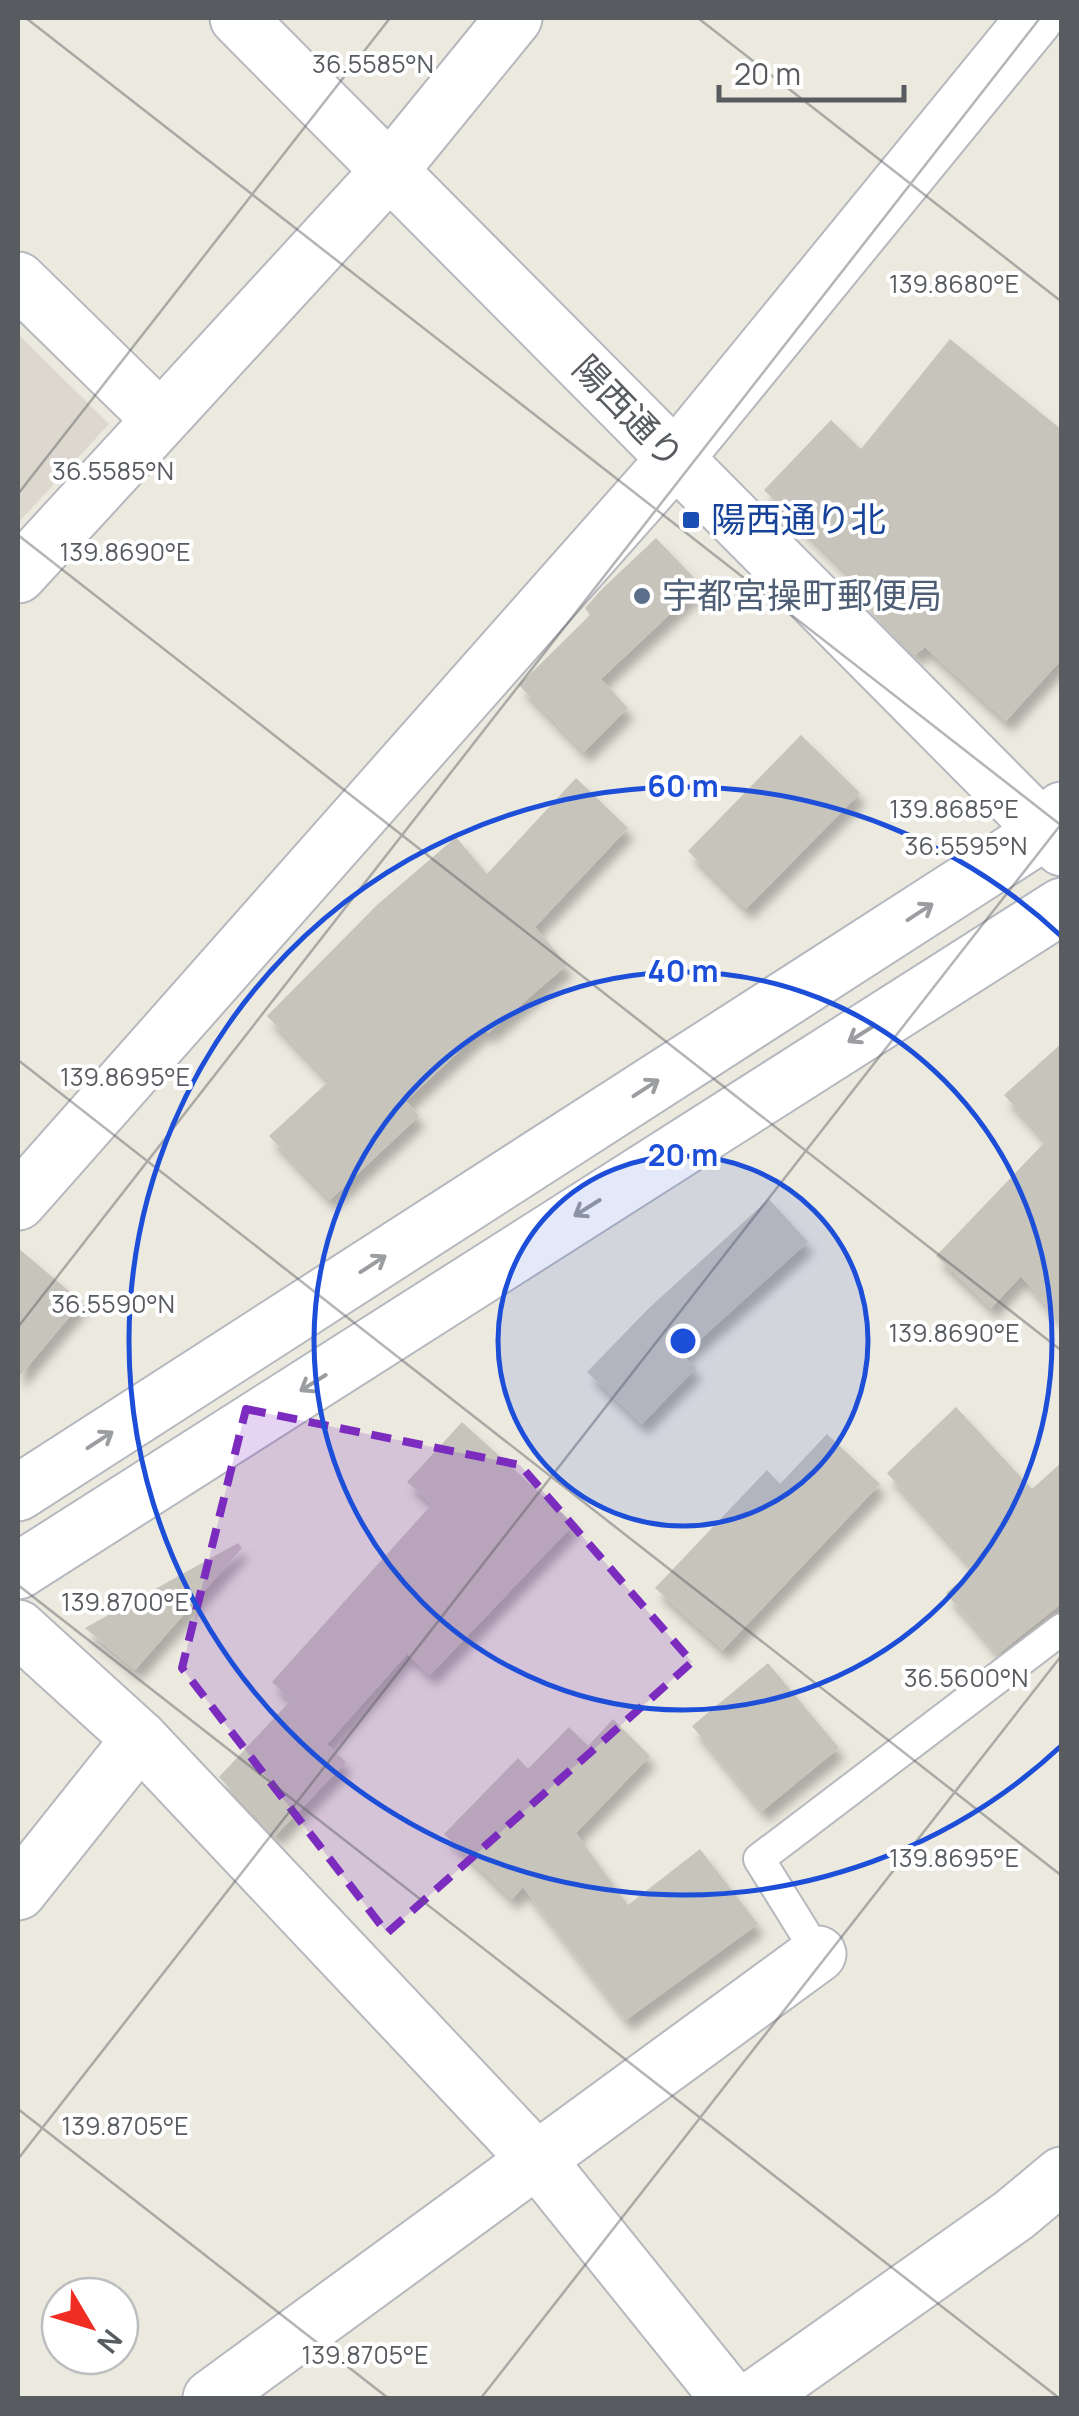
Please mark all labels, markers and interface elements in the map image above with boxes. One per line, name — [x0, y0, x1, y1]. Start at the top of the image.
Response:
scale bar — [719, 40, 904, 102]
text: 36.5585°N — [312, 46, 434, 81]
text: 20 m — [734, 53, 801, 94]
text: 139.8680°E — [889, 266, 1019, 301]
street label: 陽西通り — [563, 344, 695, 478]
text: 36.5585°N — [52, 453, 174, 488]
place label: 陽西通り北 — [711, 495, 886, 543]
marker: 陽西通り北 — [680, 509, 702, 531]
text: 139.8690°E — [60, 534, 190, 569]
place label: 宇都宮操町郵便局 — [662, 571, 942, 619]
marker: 宇都宮操町郵便局 — [631, 585, 653, 607]
text: 60 m — [647, 765, 719, 806]
text: 139.8685°E — [889, 791, 1019, 826]
text: 36.5595°N — [905, 828, 1027, 863]
one-way arrow — [905, 902, 933, 923]
text: 40 m — [648, 950, 718, 991]
one-way arrow — [847, 1023, 876, 1044]
text: 139.8695°E — [60, 1059, 190, 1094]
one-way arrow — [631, 1078, 660, 1099]
text: 20 m — [648, 1134, 718, 1175]
one-way arrow — [573, 1198, 602, 1219]
one-way arrow — [358, 1254, 387, 1274]
text: 36.5590°N — [51, 1286, 175, 1321]
text: 139.8690°E — [889, 1315, 1019, 1350]
centre of rings — [665, 1323, 701, 1359]
one-way arrow — [299, 1373, 328, 1393]
one-way arrow — [85, 1429, 113, 1450]
text: 139.8700°E — [61, 1584, 189, 1619]
text: 36.5600°N — [904, 1660, 1028, 1695]
text: 139.8695°E — [889, 1840, 1019, 1875]
text: 139.8705°E — [61, 2108, 189, 2143]
north arrow — [40, 2276, 140, 2376]
text: N — [89, 2322, 132, 2362]
text: 139.8705°E — [301, 2337, 429, 2372]

